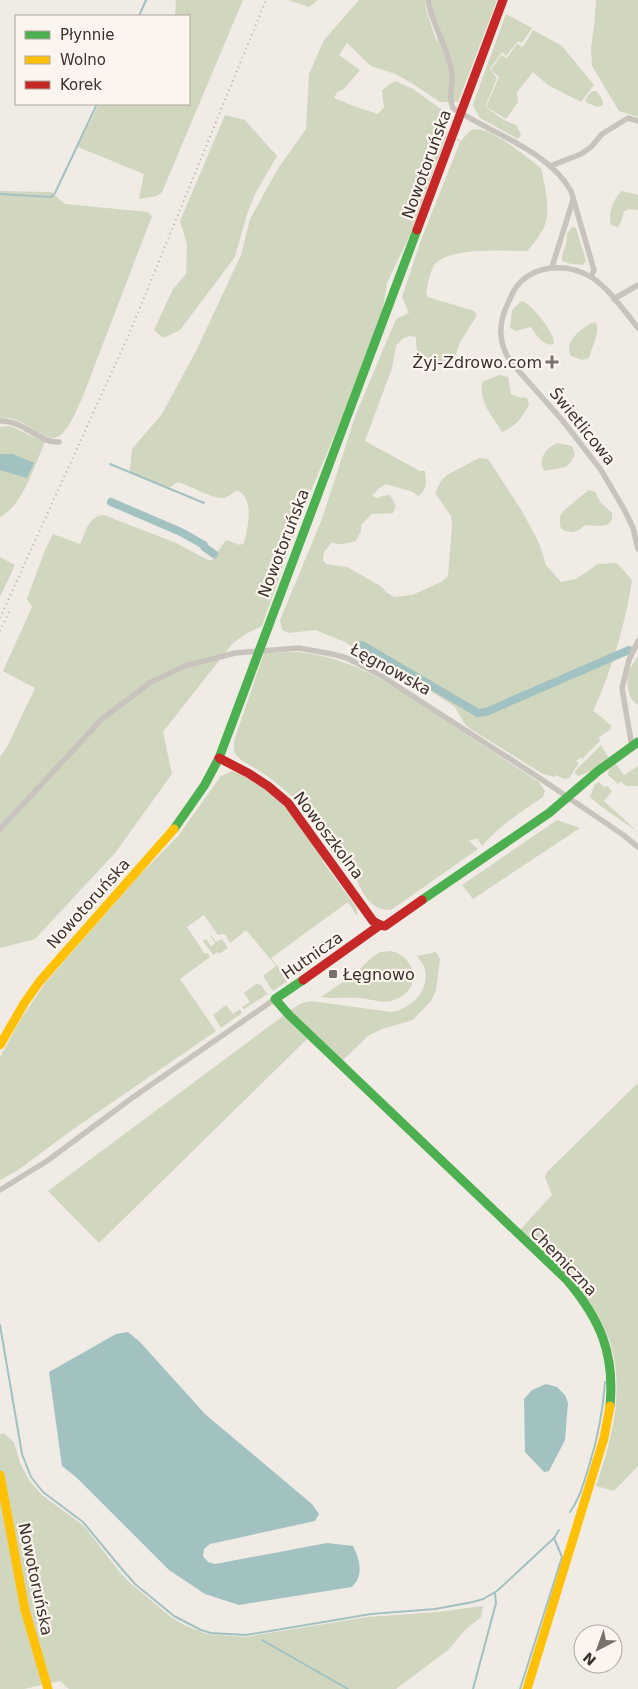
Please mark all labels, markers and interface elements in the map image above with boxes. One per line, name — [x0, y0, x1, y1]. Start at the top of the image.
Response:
legend — [15, 15, 190, 105]
text: Płynnie — [60, 26, 115, 44]
text: Wolno — [60, 51, 106, 69]
text: Korek — [60, 76, 102, 94]
street label: Nowotoruńska — [398, 107, 455, 221]
place label: Żyj-Zdrowo.com — [412, 353, 542, 372]
marker: Żyj-Zdrowo.com — [546, 356, 558, 368]
street label: Świetlicowa — [546, 384, 620, 469]
street label: Nowotoruńska — [254, 486, 313, 600]
street label: Łęgnowska — [346, 639, 434, 699]
street label: Nowoszkolna — [290, 788, 368, 883]
street label: Nowotoruńska — [43, 854, 134, 952]
street label: Hutnicza — [278, 928, 346, 983]
place label: Łęgnowo — [342, 965, 415, 984]
marker: Łęgnowo — [327, 968, 339, 980]
street label: Chemiczna — [526, 1223, 601, 1300]
street label: Nowotoruńska — [14, 1521, 57, 1637]
north arrow — [573, 1624, 623, 1674]
text: N — [580, 1649, 599, 1669]

